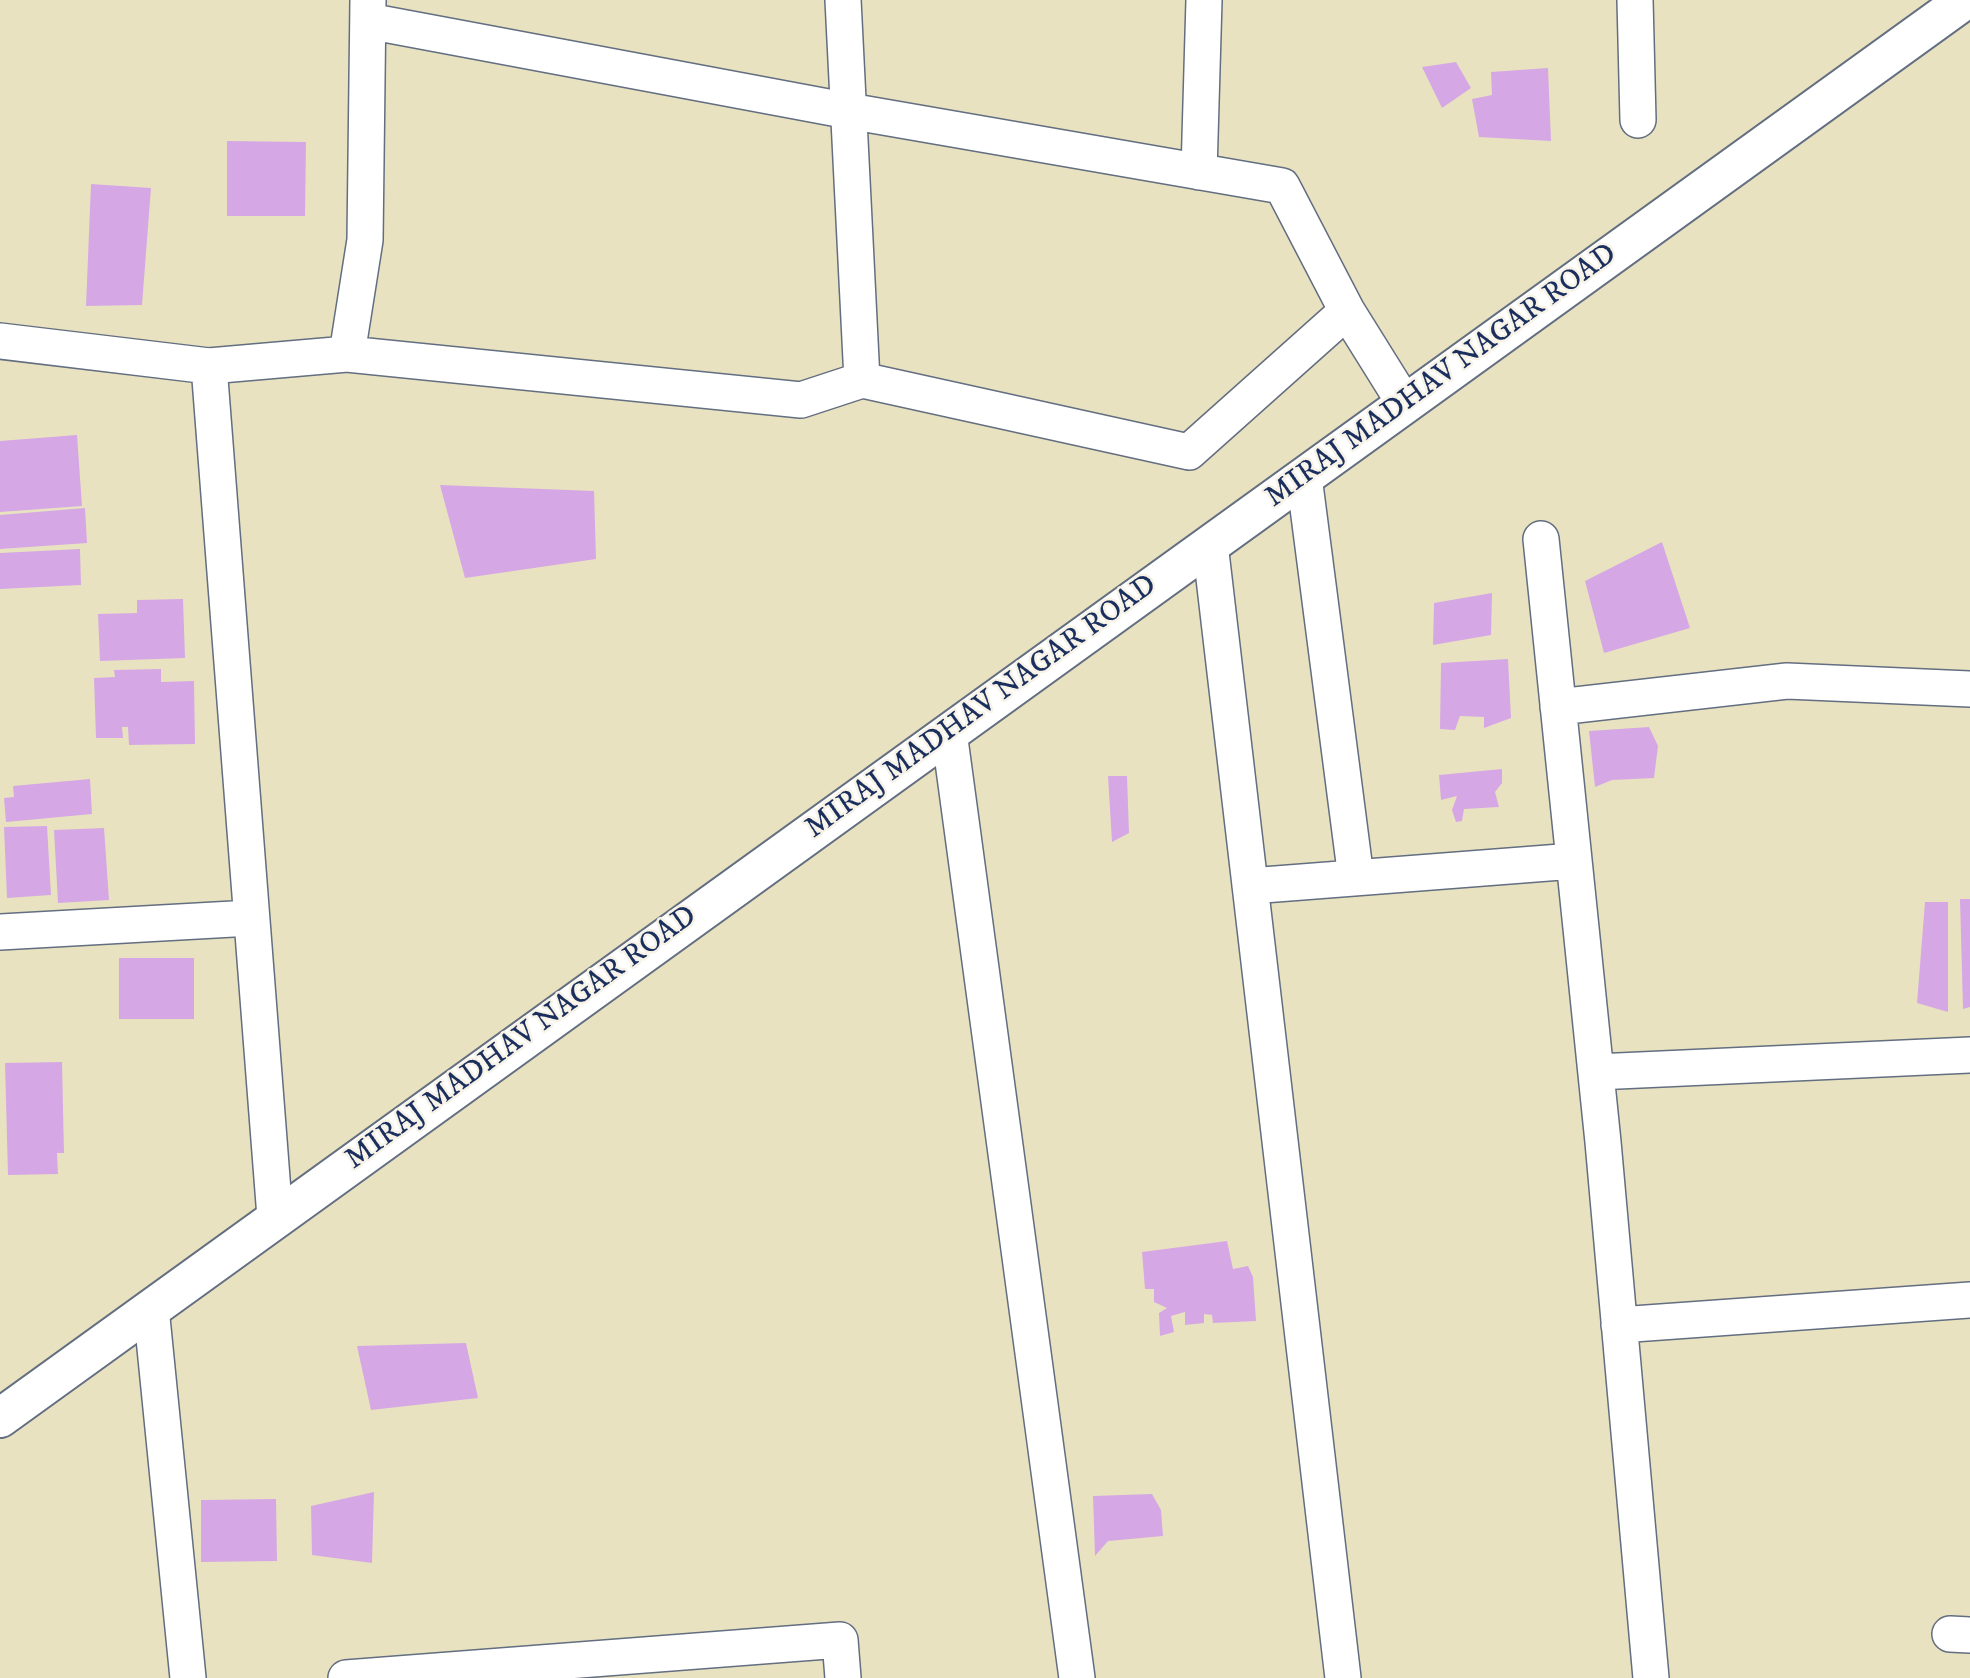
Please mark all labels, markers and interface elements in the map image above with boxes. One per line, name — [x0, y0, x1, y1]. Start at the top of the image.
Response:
street label: MIRAJ MADHAV NAGAR ROAD — [1259, 237, 1625, 517]
street label: MIRAJ MADHAV NAGAR ROAD — [799, 568, 1165, 848]
street label: MIRAJ MADHAV NAGAR ROAD — [339, 899, 705, 1179]

